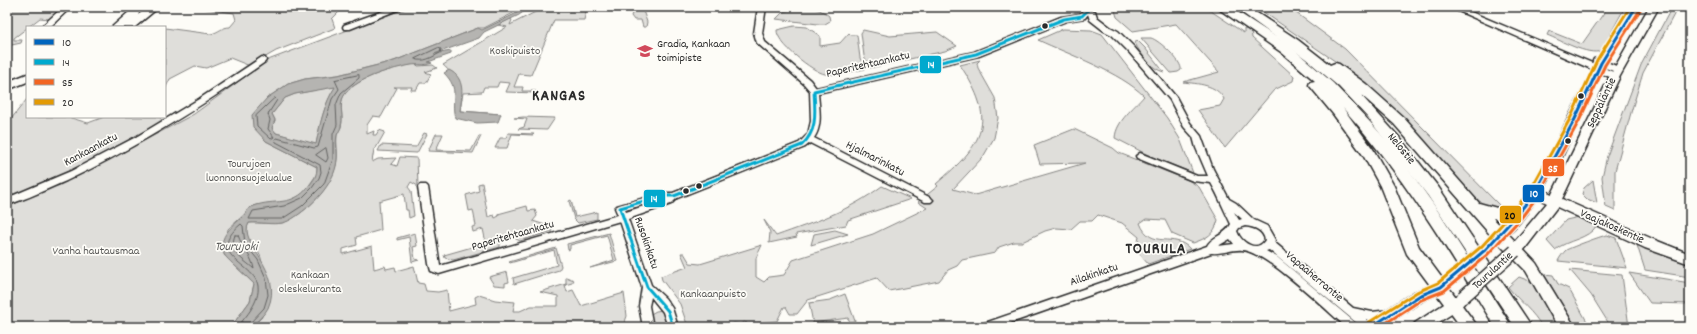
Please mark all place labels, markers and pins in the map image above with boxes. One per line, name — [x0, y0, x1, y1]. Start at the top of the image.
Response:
unlabelled marker — [1040, 21, 1050, 31]
place label: Gradia, Kankaan toimipiste — [657, 36, 731, 67]
school or university icon: Gradia, Kankaan toimipiste — [636, 42, 654, 60]
unlabelled marker — [1576, 91, 1586, 101]
unlabelled marker — [1563, 136, 1573, 146]
unlabelled marker — [694, 181, 704, 191]
unlabelled marker — [681, 186, 691, 196]

